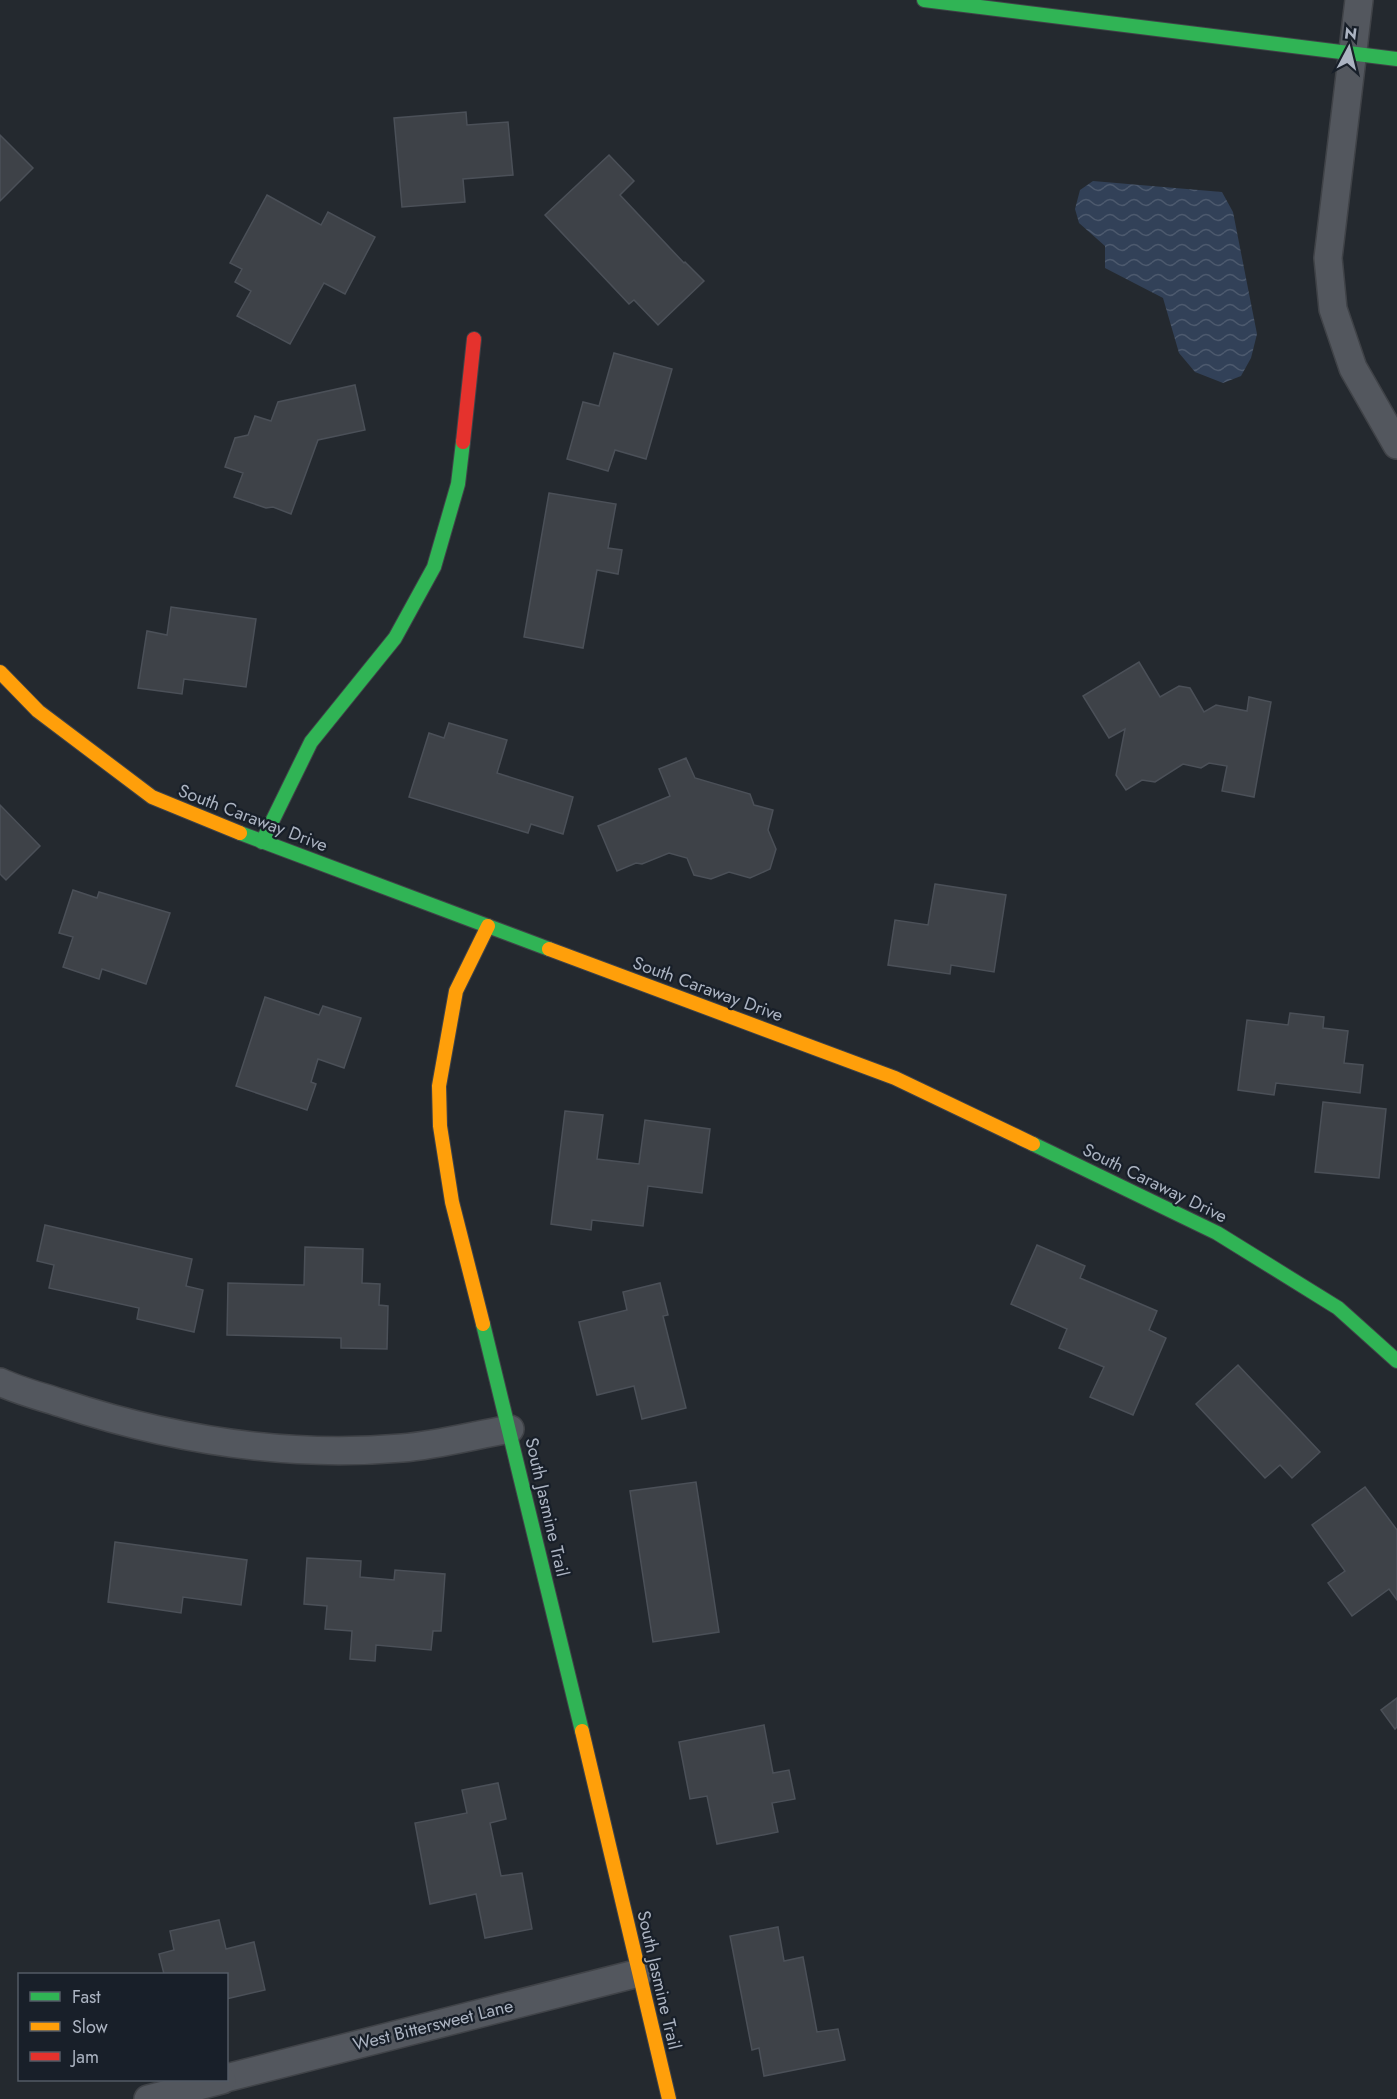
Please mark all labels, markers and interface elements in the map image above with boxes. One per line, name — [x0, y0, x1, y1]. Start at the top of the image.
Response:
north arrow — [1319, 18, 1379, 78]
text: N — [1343, 21, 1358, 46]
street label: South Caraway Drive — [175, 778, 331, 858]
street label: South Caraway Drive — [629, 950, 787, 1028]
street label: South Caraway Drive — [1078, 1137, 1232, 1229]
street label: South Jasmine Trail — [518, 1435, 576, 1579]
street label: South Jasmine Trail — [630, 1908, 688, 2052]
legend — [18, 1973, 228, 2081]
text: Fast — [72, 1984, 101, 2010]
street label: West Bittersweet Lane — [350, 1993, 516, 2057]
text: Slow — [72, 2014, 109, 2040]
text: Jam — [70, 2044, 99, 2070]

